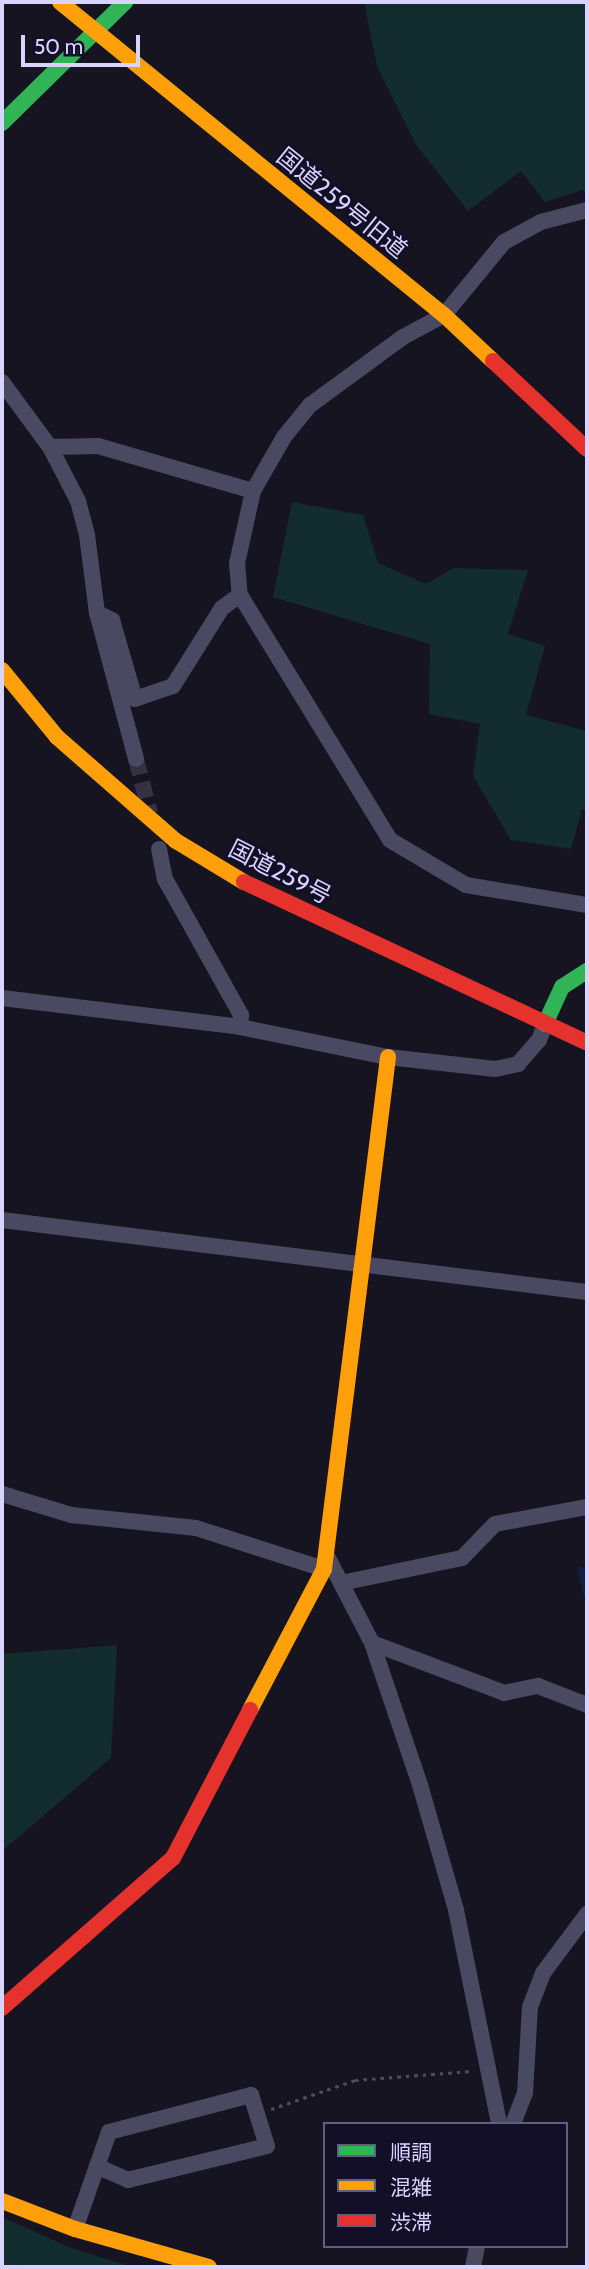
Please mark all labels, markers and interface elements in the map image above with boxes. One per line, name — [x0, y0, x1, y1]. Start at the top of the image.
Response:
scale bar — [24, 21, 144, 65]
text: 50 m — [34, 34, 83, 59]
street label: 国道259号旧道 — [271, 142, 413, 264]
street label: 国道259号 — [224, 834, 336, 910]
legend — [323, 2122, 568, 2248]
text: 順調 — [390, 2140, 432, 2165]
text: 混雑 — [390, 2175, 432, 2200]
text: 渋滞 — [390, 2210, 432, 2235]

